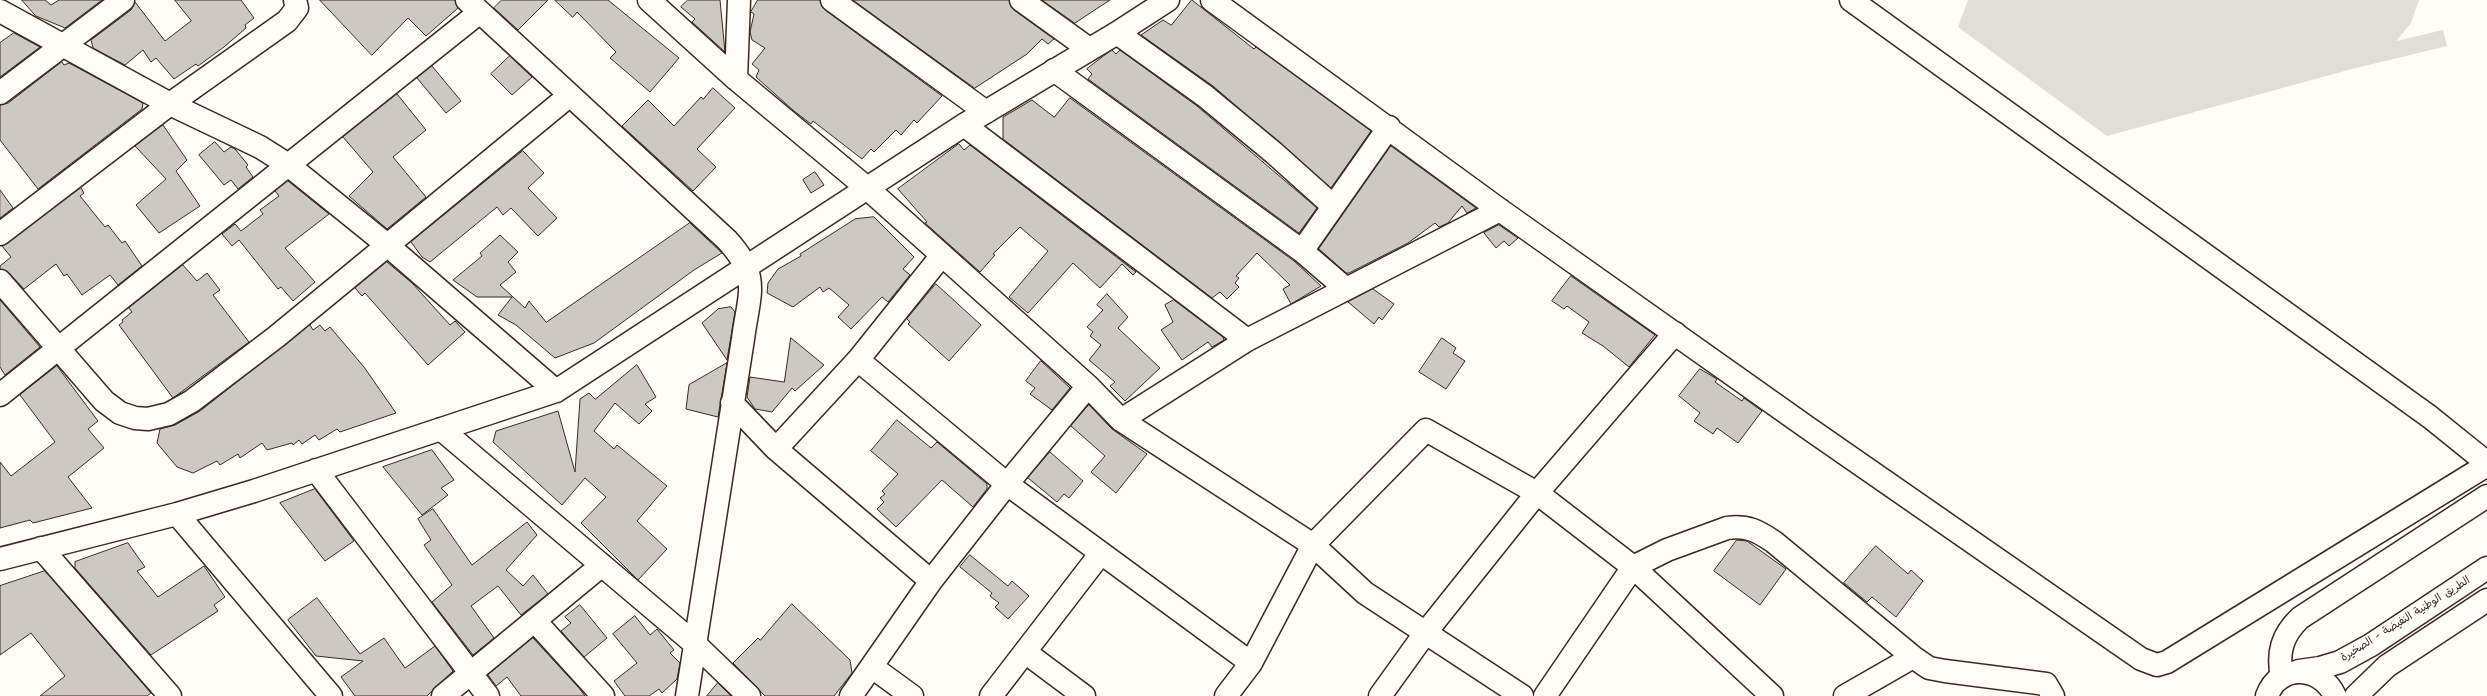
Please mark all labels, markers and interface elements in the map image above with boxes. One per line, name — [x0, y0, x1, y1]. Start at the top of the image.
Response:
street label: الطريق الوطنية النفيضة - الصخيرة — [2339, 575, 2473, 665]

